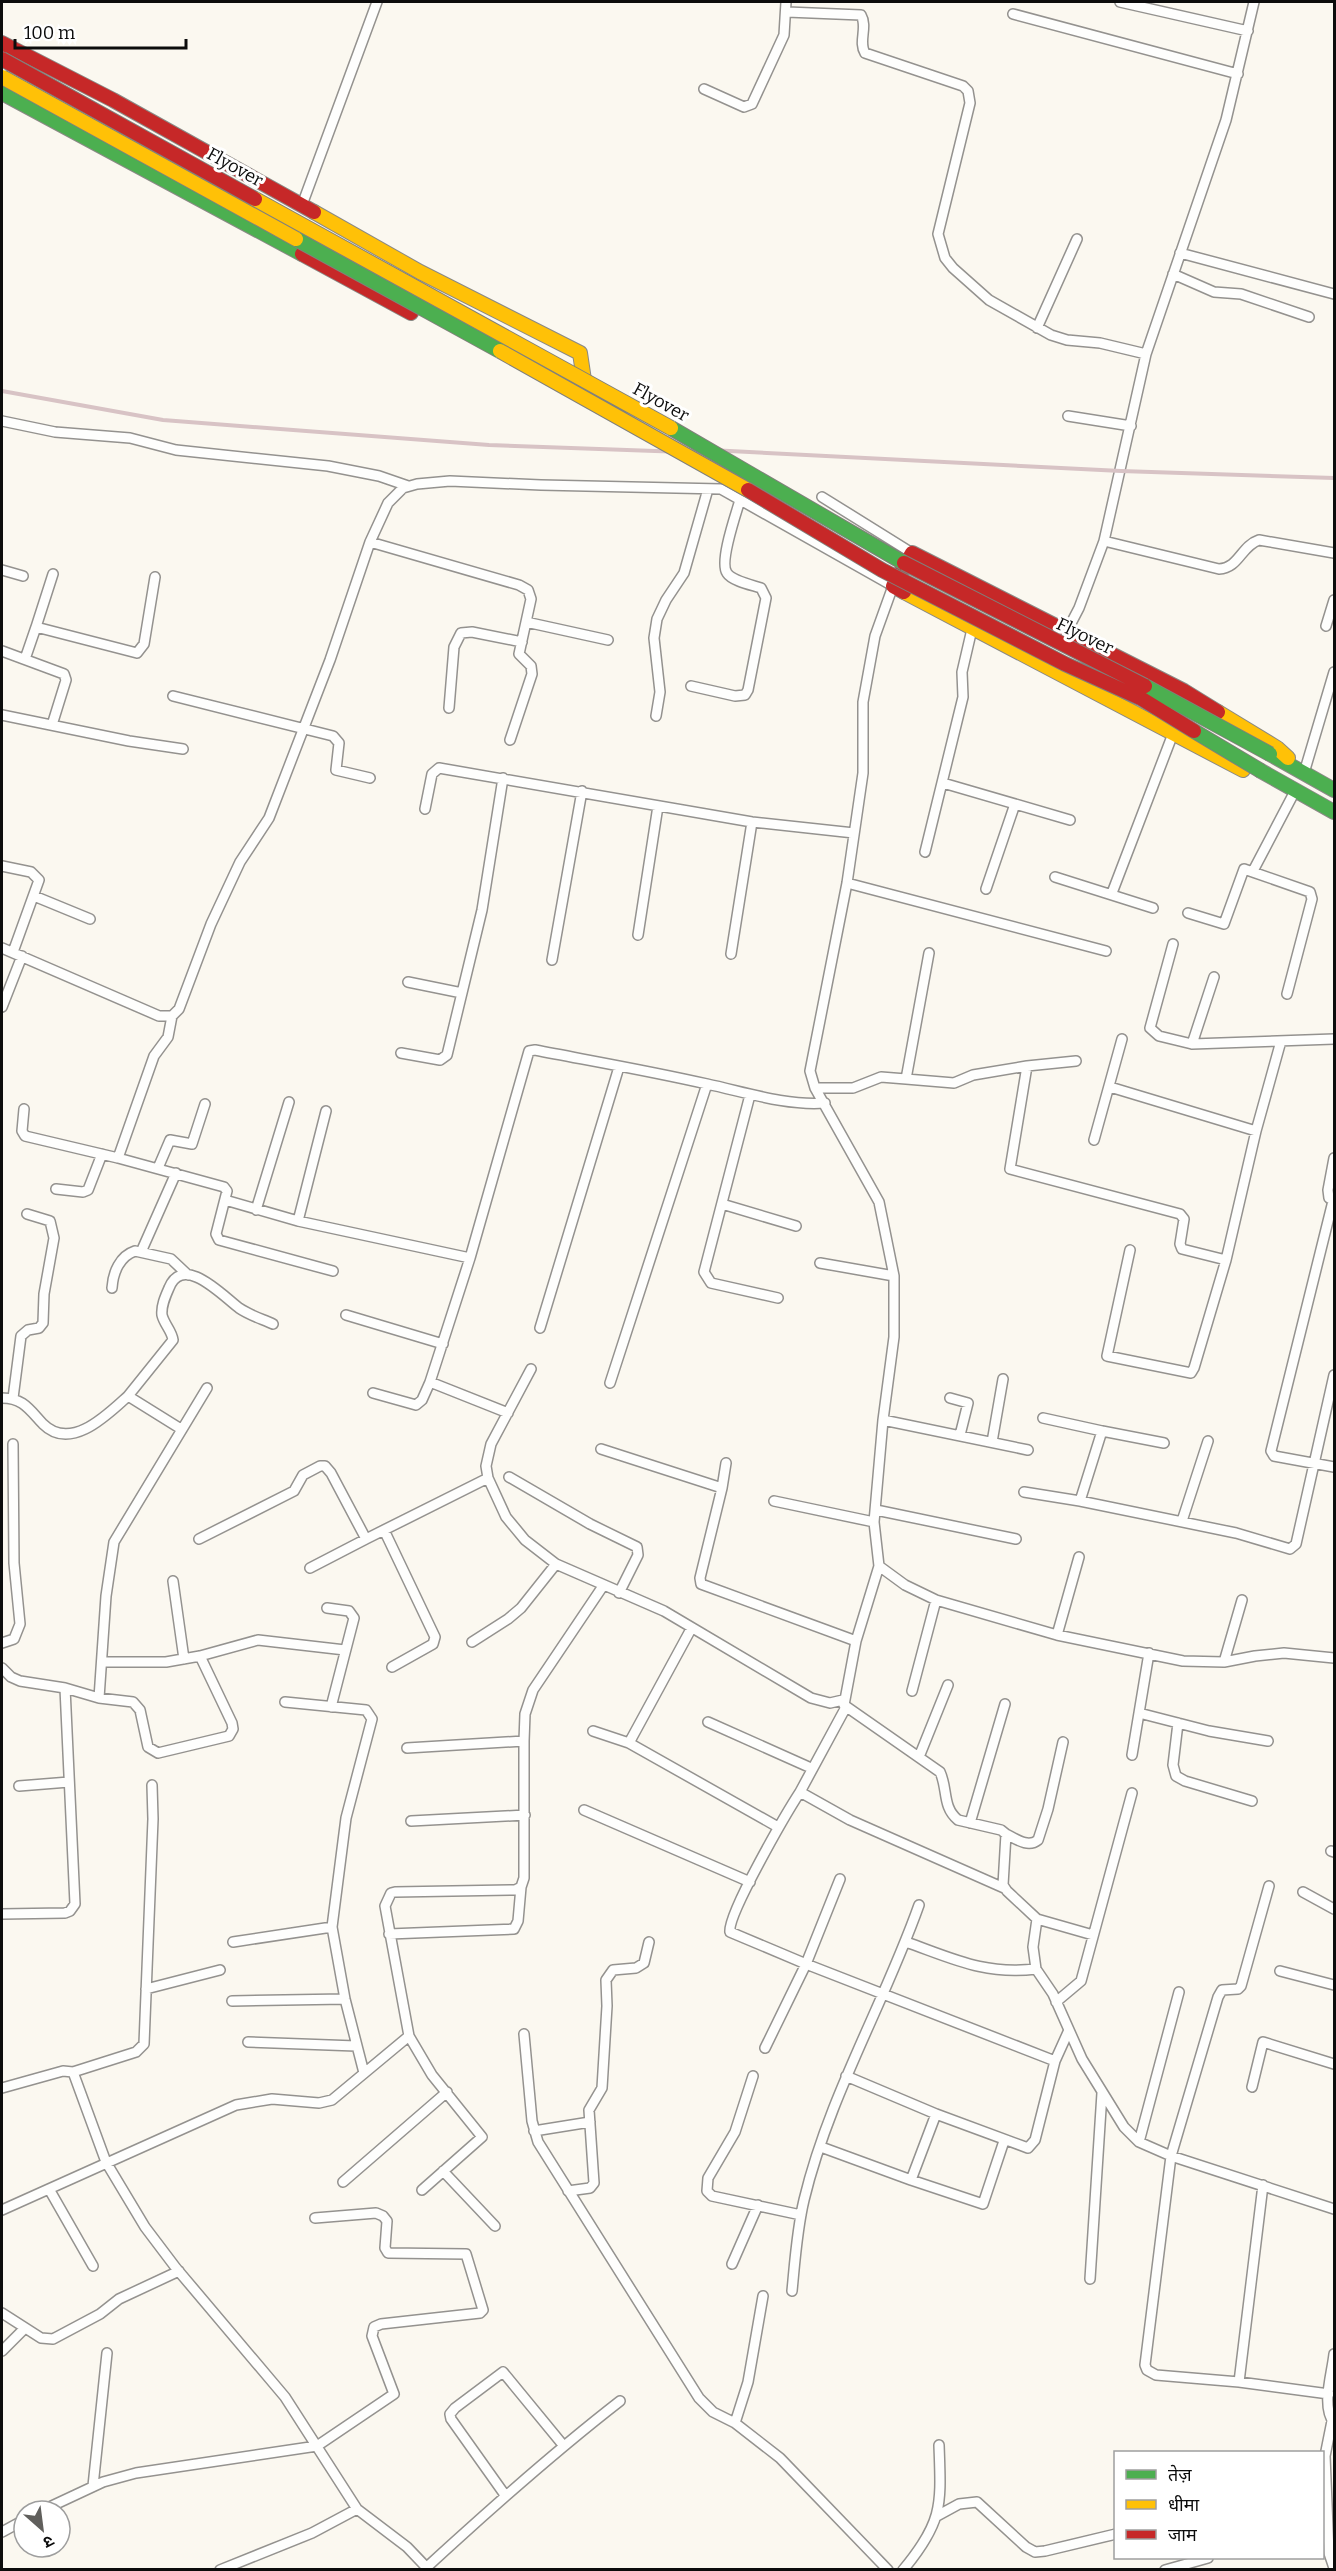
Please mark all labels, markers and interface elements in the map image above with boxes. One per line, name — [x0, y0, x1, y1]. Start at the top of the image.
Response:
scale bar — [15, 12, 186, 50]
text: 100 m — [24, 22, 75, 44]
street label: Flyover — [203, 143, 267, 191]
street label: Flyover — [629, 378, 693, 426]
street label: Flyover — [1053, 613, 1117, 659]
legend — [1114, 2451, 1324, 2559]
text: तेज़ — [1168, 2464, 1192, 2486]
text: धीमा — [1168, 2494, 1199, 2516]
north arrow — [12, 2499, 72, 2559]
text: जाम — [1168, 2524, 1198, 2546]
text: उ — [40, 2531, 57, 2553]

